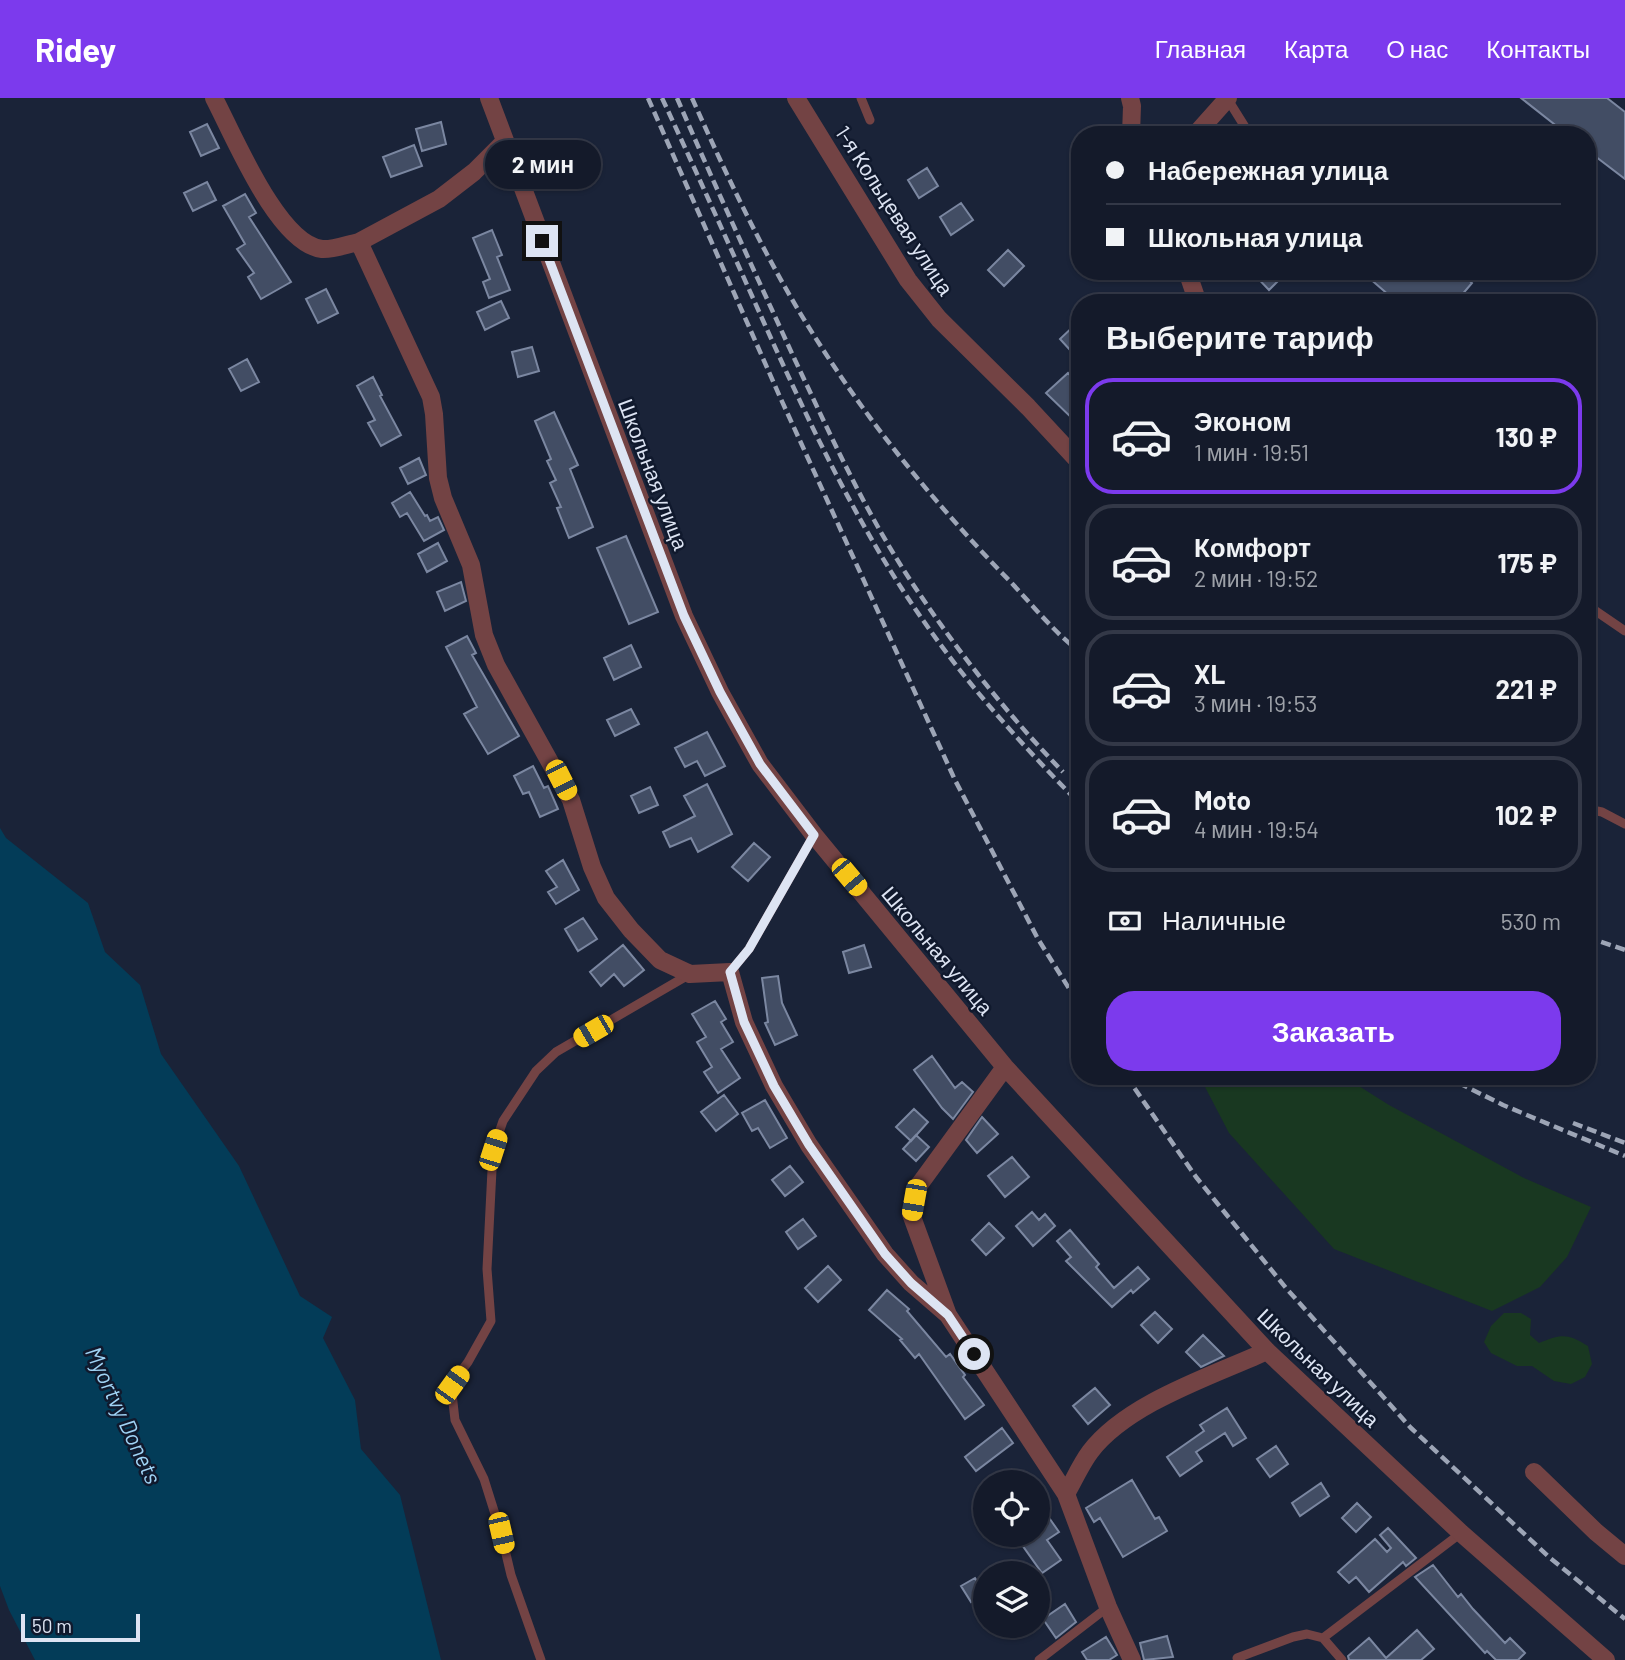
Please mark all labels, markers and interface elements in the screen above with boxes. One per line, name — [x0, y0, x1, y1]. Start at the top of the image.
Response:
text: Ridey — [35, 29, 116, 69]
text: Главная — [1155, 34, 1246, 63]
text: Карта — [1284, 34, 1348, 63]
text: О нас — [1386, 34, 1448, 63]
text: Контакты — [1486, 34, 1590, 63]
street label: 1-я Кольцевая улица — [831, 120, 959, 300]
callout: 2 мин — [484, 139, 600, 188]
text: 2 мин — [512, 150, 574, 178]
text: Набережная улица — [1148, 154, 1388, 185]
text: Школьная улица — [1148, 221, 1362, 252]
route end — [526, 225, 558, 257]
text: Выберите тариф — [1106, 317, 1374, 355]
street label: Школьная улица — [614, 395, 694, 553]
icon: car — [1110, 405, 1173, 468]
text: Эконом — [1194, 405, 1292, 436]
text: 130 ₽ — [1496, 421, 1557, 452]
text: 1 мин · 19:51 — [1194, 438, 1309, 466]
icon: car — [1110, 531, 1173, 594]
text: Комфорт — [1194, 531, 1311, 562]
text: 175 ₽ — [1497, 547, 1557, 578]
text: 2 мин · 19:52 — [1194, 564, 1318, 592]
icon: car — [1110, 657, 1173, 720]
text: XL — [1194, 658, 1225, 689]
text: 221 ₽ — [1495, 673, 1557, 704]
text: 3 мин · 19:53 — [1194, 689, 1317, 717]
car — [543, 757, 580, 803]
icon: car — [1110, 783, 1173, 846]
text: Moto — [1194, 784, 1251, 815]
text: 102 ₽ — [1495, 799, 1557, 830]
text: 4 мин · 19:54 — [1194, 815, 1319, 843]
car — [828, 854, 871, 900]
street label: Школьная улица — [877, 881, 999, 1019]
icon: cash — [1106, 902, 1144, 940]
text: Наличные — [1162, 904, 1286, 935]
text: 530 m — [1501, 907, 1561, 935]
button: Заказать — [1106, 991, 1561, 1071]
car — [570, 1011, 617, 1051]
car — [477, 1127, 510, 1173]
car — [901, 1177, 928, 1223]
street label: Школьная улица — [1253, 1303, 1385, 1432]
route start — [958, 1338, 990, 1370]
water label: Myortvy Donets — [80, 1342, 168, 1488]
car — [432, 1362, 473, 1408]
map controls — [973, 1470, 1050, 1638]
button: locate — [973, 1470, 1050, 1547]
car — [487, 1510, 516, 1556]
button: layers — [973, 1561, 1050, 1638]
scale bar — [21, 1611, 140, 1643]
text: 50 m — [32, 1614, 72, 1637]

